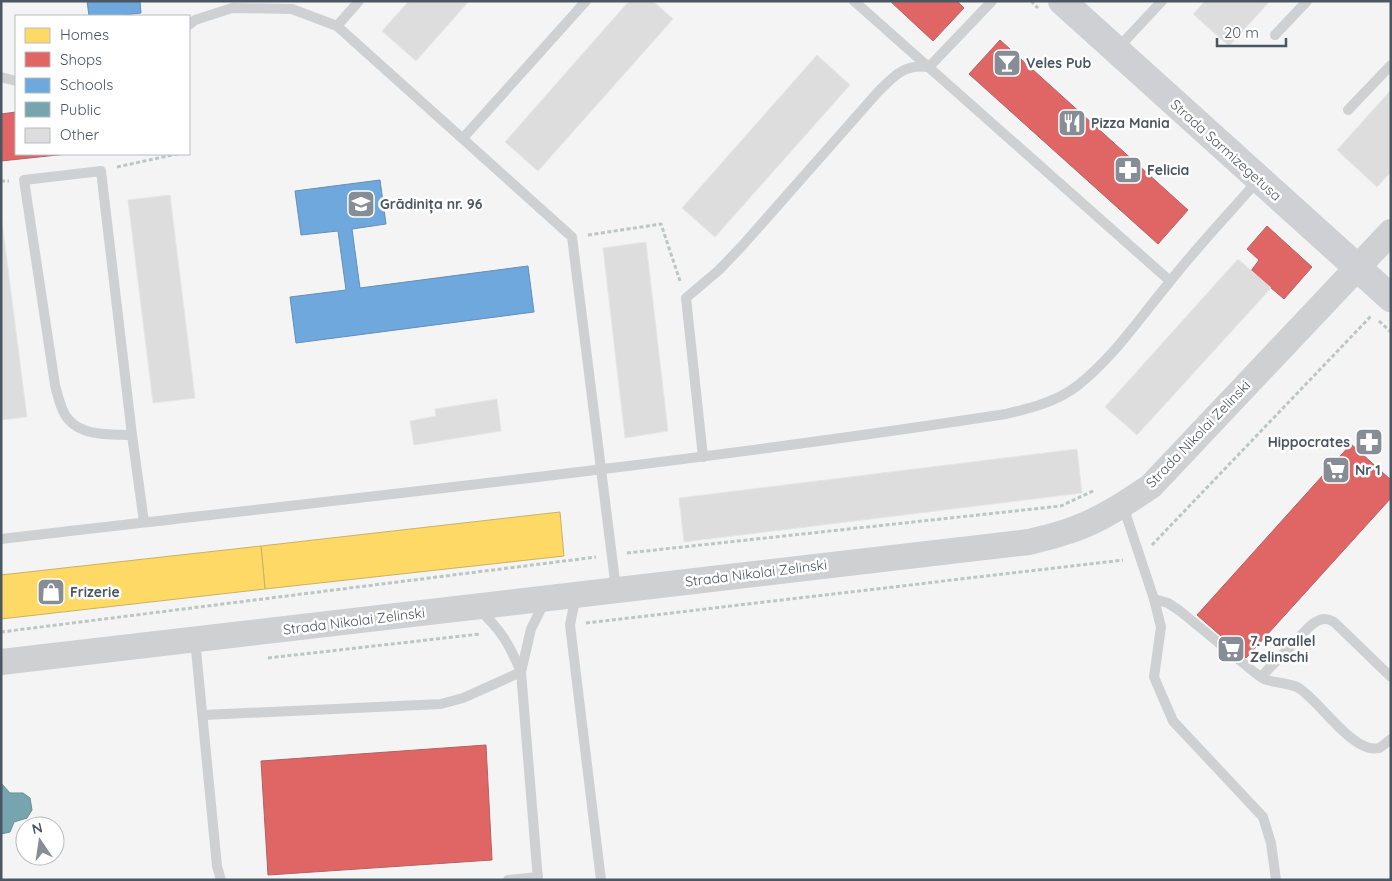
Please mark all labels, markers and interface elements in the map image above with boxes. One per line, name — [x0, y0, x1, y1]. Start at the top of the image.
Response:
legend — [15, 15, 190, 155]
scale bar — [1217, 15, 1286, 47]
text: 20 m — [1224, 23, 1259, 42]
text: Homes — [60, 25, 109, 44]
bar icon: Veles Pub — [992, 48, 1022, 78]
text: Shops — [60, 50, 102, 69]
place label: Veles Pub — [1026, 54, 1092, 72]
text: Schools — [60, 75, 113, 94]
street label: Strada Sarmizegetusa — [1167, 95, 1285, 205]
text: Public — [60, 100, 101, 119]
restaurant icon: Pizza Mania — [1057, 108, 1087, 138]
place label: Pizza Mania — [1091, 114, 1170, 132]
text: Other — [60, 125, 100, 144]
pharmacy icon: Felicia — [1113, 155, 1143, 185]
place label: Felicia — [1147, 161, 1189, 179]
school or university icon: Grădinița nr. 96 — [346, 189, 376, 219]
place label: Grădinița nr. 96 — [380, 195, 483, 214]
street label: Strada Nikolai Zelinski — [1142, 376, 1254, 492]
pharmacy icon: Hippocrates — [1354, 427, 1384, 457]
place label: Hippocrates — [1268, 433, 1350, 451]
supermarket icon: Nr 1 — [1321, 455, 1351, 485]
place label: Nr 1 — [1355, 461, 1381, 479]
street label: Strada Nikolai Zelinski — [684, 555, 828, 591]
shop icon: Frizerie — [36, 577, 66, 607]
place label: Frizerie — [70, 583, 120, 601]
street label: Strada Nikolai Zelinski — [282, 603, 426, 639]
place label: 7. Parallel Zelinschi — [1250, 632, 1315, 666]
supermarket icon: 7. Parallel Zelinschi — [1216, 634, 1246, 664]
north arrow — [15, 816, 65, 866]
text: N — [30, 818, 44, 838]

